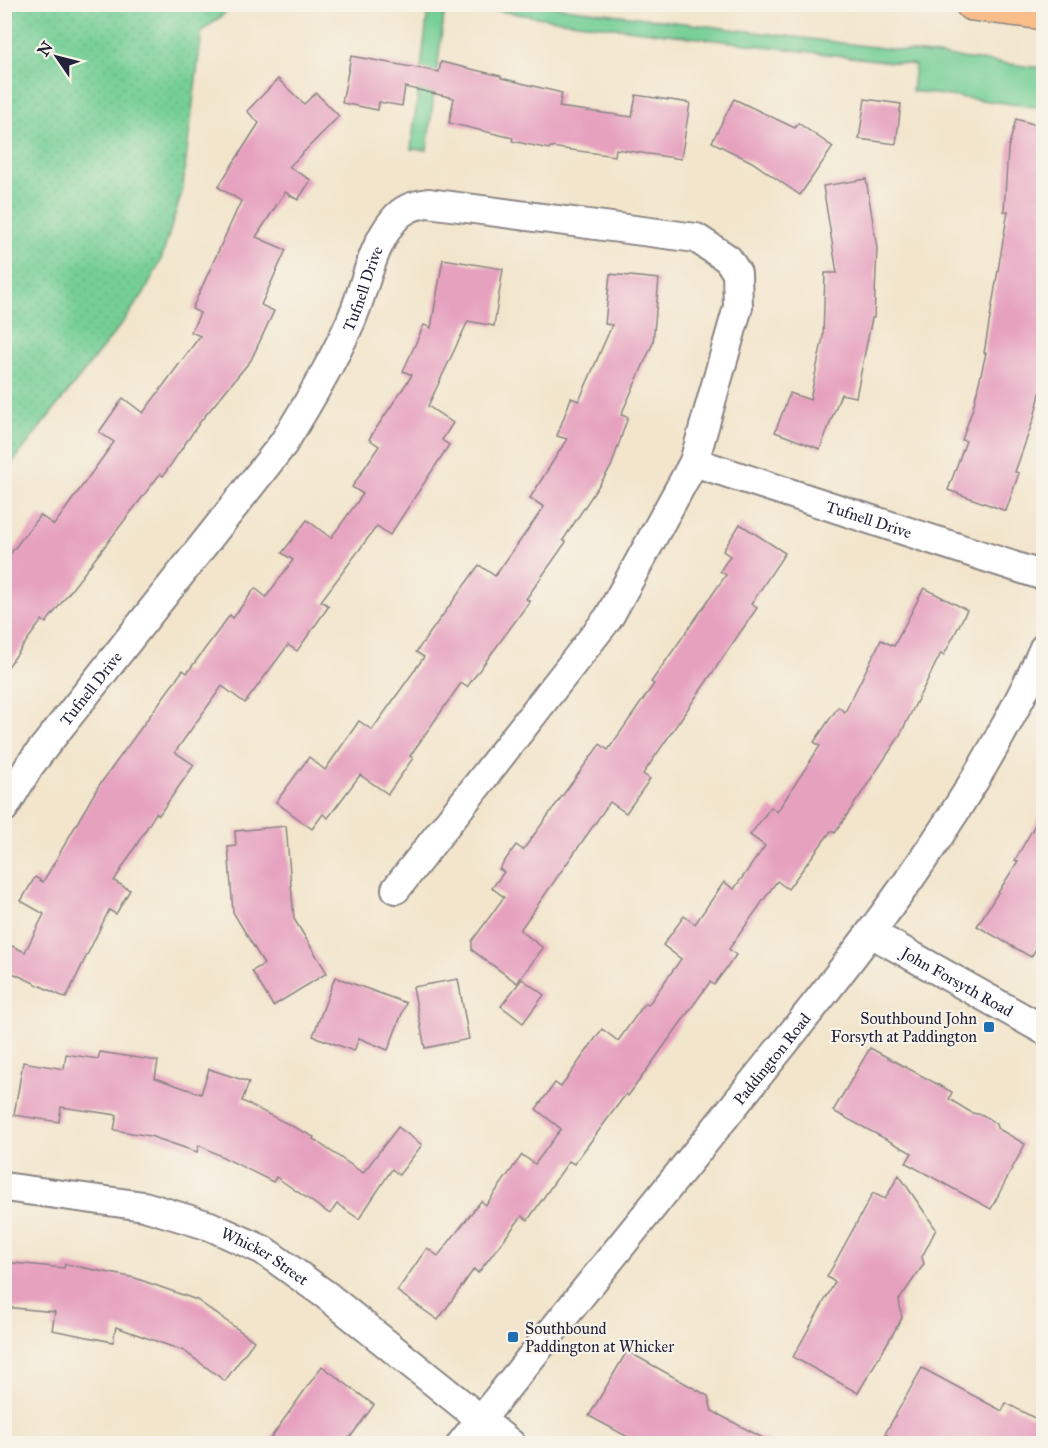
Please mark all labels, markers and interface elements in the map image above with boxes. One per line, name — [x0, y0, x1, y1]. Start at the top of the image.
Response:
north arrow — [27, 27, 87, 87]
text: N — [33, 37, 57, 60]
street label: Tufnell Drive — [338, 243, 387, 334]
street label: Tufnell Drive — [824, 496, 915, 542]
street label: Tufnell Drive — [55, 647, 126, 729]
street label: John Forsyth Road — [896, 942, 1017, 1020]
street label: Paddington Road — [729, 1009, 814, 1108]
place label: Southbound John Forsyth at Paddington — [831, 1009, 977, 1047]
marker: Southbound John Forsyth at Paddington — [982, 1020, 996, 1034]
street label: Whicker Street — [218, 1223, 313, 1289]
place label: Southbound Paddington at Whicker — [525, 1319, 674, 1357]
marker: Southbound Paddington at Whicker — [506, 1330, 520, 1344]

